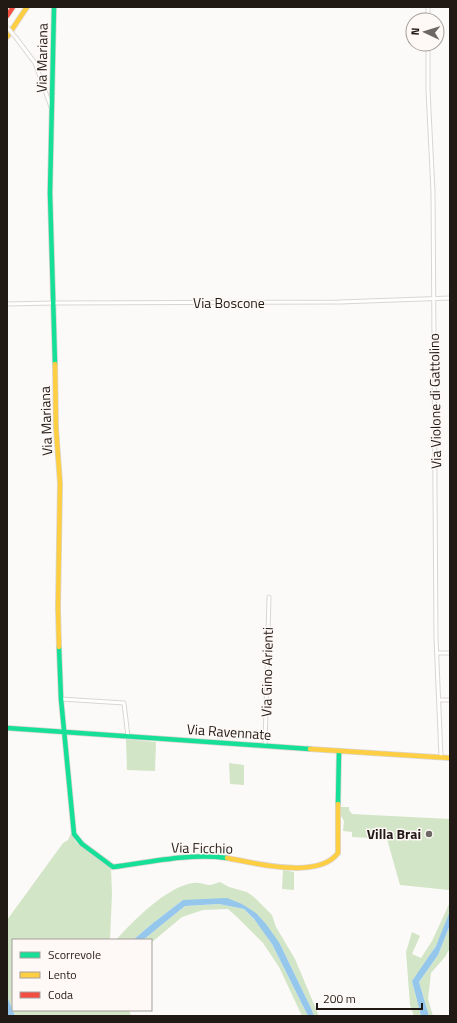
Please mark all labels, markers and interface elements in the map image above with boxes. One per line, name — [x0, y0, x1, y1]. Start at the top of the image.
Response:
north arrow — [405, 12, 445, 52]
street label: Via Mariana — [30, 23, 53, 93]
text: N — [407, 27, 423, 36]
street label: Via Boscone — [193, 292, 265, 313]
street label: Via Violone di Gattolino — [423, 333, 446, 469]
street label: Via Mariana — [34, 386, 57, 456]
street label: Via Gino Arienti — [255, 627, 278, 717]
street label: Via Ravennate — [186, 718, 272, 745]
place label: Villa Brai — [367, 823, 421, 844]
marker: Villa Brai — [424, 829, 434, 839]
street label: Via Ficchio — [171, 836, 233, 859]
legend — [12, 939, 152, 1011]
text: Scorrevole — [48, 945, 101, 964]
text: Lento — [48, 965, 77, 984]
text: Coda — [48, 985, 73, 1004]
scale bar — [317, 985, 422, 1011]
text: 200 m — [323, 989, 356, 1008]

